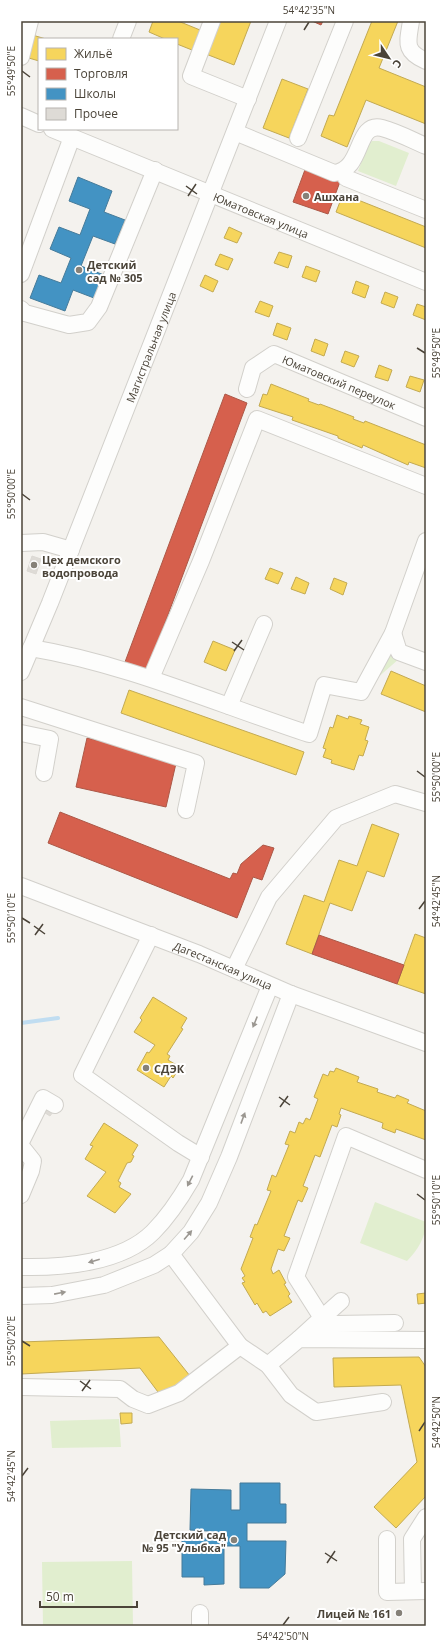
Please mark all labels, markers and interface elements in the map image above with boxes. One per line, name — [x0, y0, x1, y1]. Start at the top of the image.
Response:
text: 54°42'35"N — [283, 3, 335, 17]
legend — [38, 38, 178, 130]
north arrow — [369, 38, 409, 78]
text: Жильё — [74, 45, 113, 62]
text: 55°49'50"E — [4, 46, 18, 96]
text: С — [389, 57, 406, 71]
text: Торговля — [74, 65, 128, 82]
text: Школы — [74, 85, 116, 102]
text: Прочее — [74, 105, 118, 122]
street label: Юматовская улица — [211, 188, 311, 241]
place label: Ашхана — [314, 189, 359, 204]
marker: Ашхана — [301, 191, 311, 201]
place label: Детский сад № 305 — [87, 257, 143, 285]
marker: Детский сад № 305 — [74, 265, 84, 275]
street label: Магистральная улица — [122, 289, 179, 404]
text: 55°49'50"E — [429, 328, 443, 378]
street label: Юматовский переулок — [280, 351, 399, 412]
text: 55°50'00"E — [4, 469, 18, 519]
place label: Цех демского водопровода — [42, 552, 121, 580]
marker: Цех демского водопровода — [29, 560, 39, 570]
text: 55°50'00"E — [429, 752, 443, 802]
text: 54°42'45"N — [429, 875, 443, 927]
text: 55°50'10"E — [4, 893, 18, 943]
street label: Дагестанская улица — [172, 938, 275, 993]
one-way arrow — [252, 1016, 258, 1028]
place label: СДЭК — [154, 1061, 185, 1076]
marker: СДЭК — [141, 1063, 151, 1073]
one-way arrow — [241, 1112, 247, 1124]
one-way arrow — [187, 1175, 193, 1187]
text: 55°50'10"E — [429, 1175, 443, 1225]
one-way arrow — [183, 1230, 192, 1241]
one-way arrow — [87, 1258, 99, 1264]
one-way arrow — [54, 1290, 66, 1296]
text: 55°50'20"E — [4, 1316, 18, 1366]
text: 54°42'50"N — [429, 1396, 443, 1448]
text: 54°42'45"N — [4, 1450, 18, 1502]
place label: Детский сад № 95 "Улыбка" — [142, 1527, 227, 1555]
marker: Детский сад № 95 "Улыбка" — [229, 1535, 239, 1545]
scale bar — [40, 1583, 137, 1609]
text: 50 m — [46, 1588, 74, 1605]
place label: Лицей № 161 — [317, 1606, 391, 1621]
marker: Лицей № 161 — [394, 1608, 404, 1618]
text: 54°42'50"N — [257, 1629, 309, 1643]

